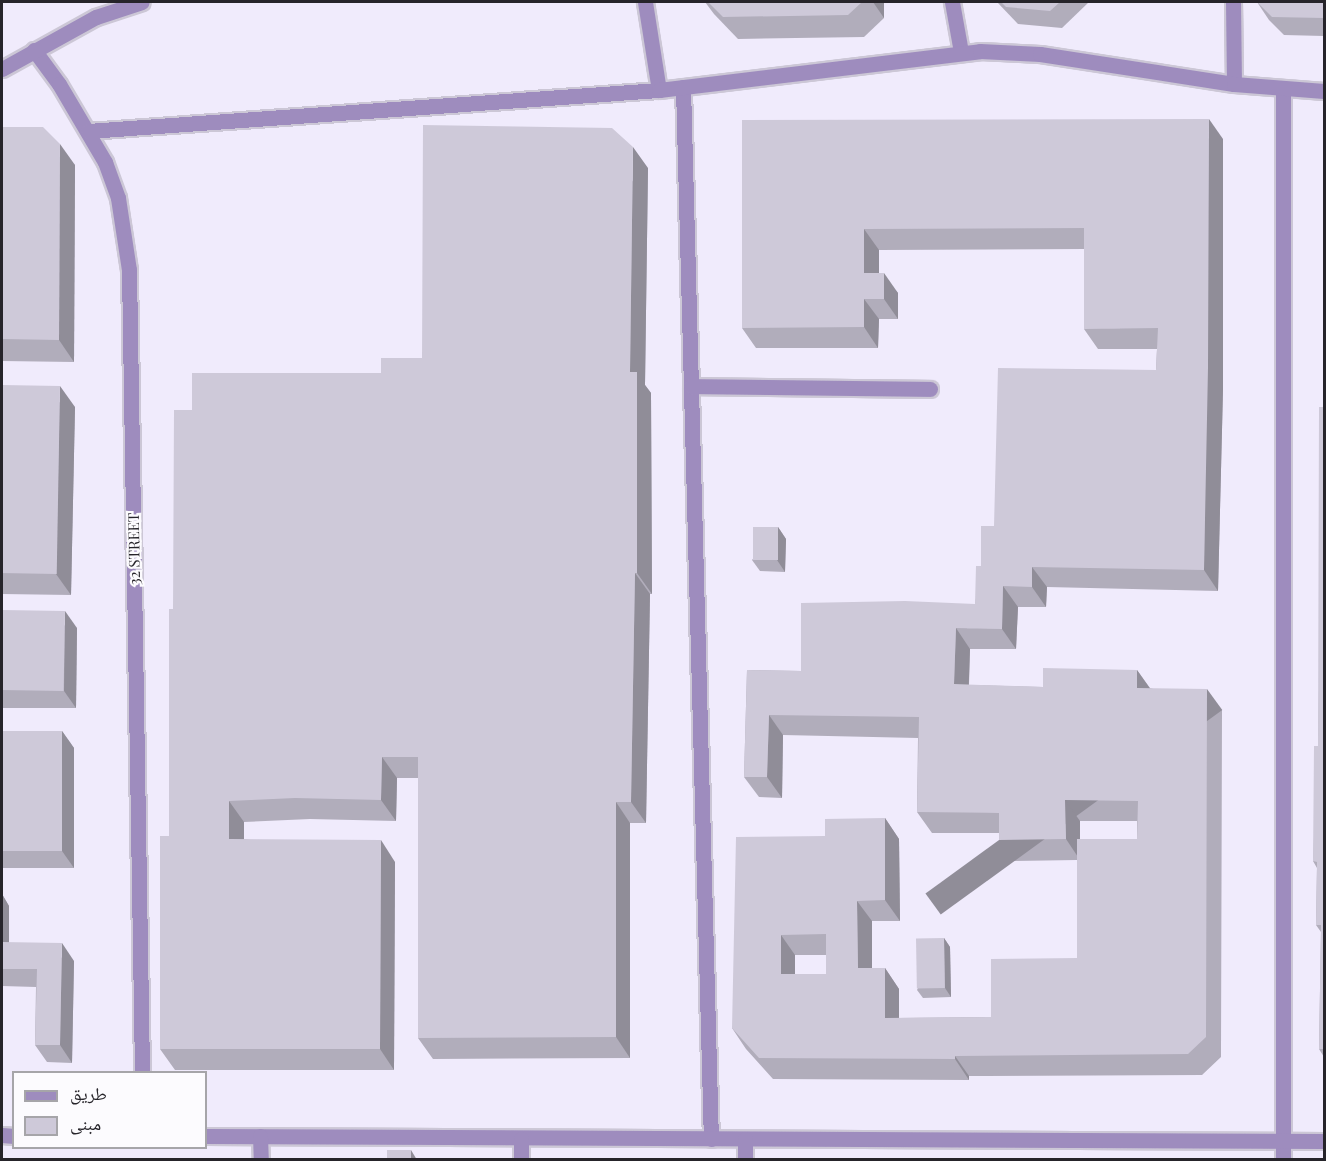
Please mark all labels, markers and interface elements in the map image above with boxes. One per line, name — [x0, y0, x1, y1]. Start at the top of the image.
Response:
street label: 32 STREET — [124, 513, 144, 585]
legend — [12, 1071, 207, 1149]
text: طريق — [70, 1081, 107, 1105]
text: مبنى — [70, 1111, 101, 1135]

